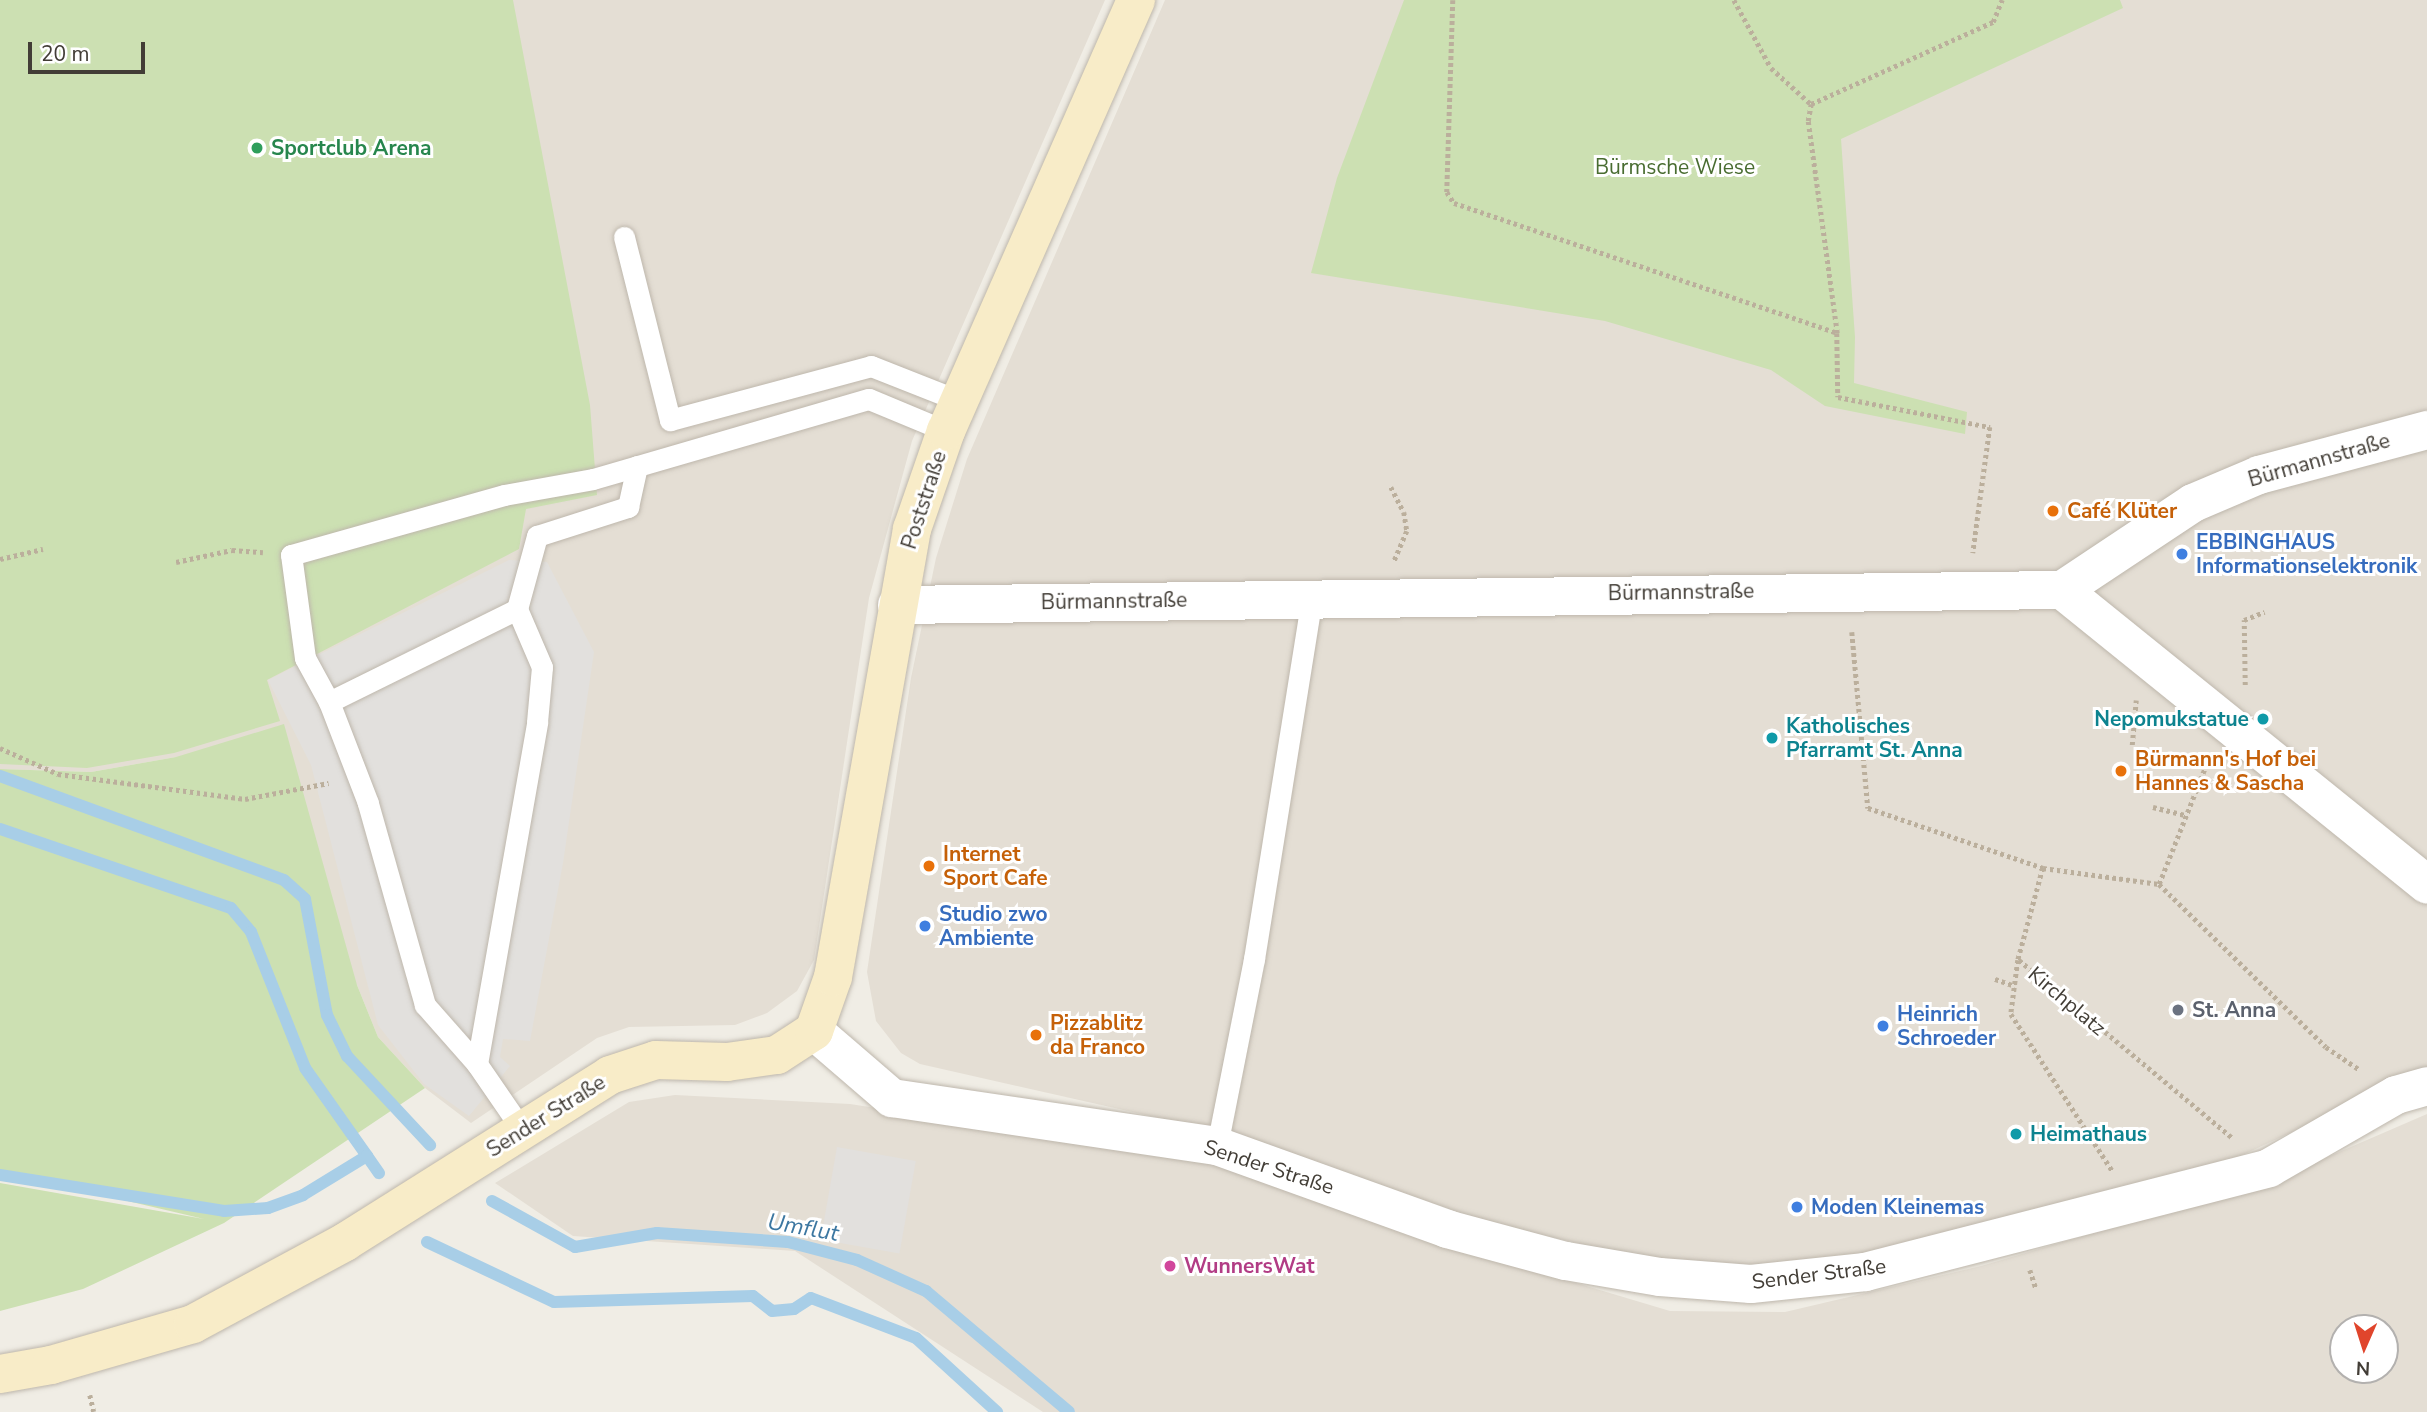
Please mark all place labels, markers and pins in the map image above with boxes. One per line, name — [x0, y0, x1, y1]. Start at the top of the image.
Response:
place label: Sportclub Arena — [271, 135, 432, 161]
marker: Sportclub Arena — [249, 140, 265, 156]
place label: Café Klüter — [2067, 498, 2177, 524]
marker: Café Klüter — [2045, 503, 2061, 519]
place label: EBBINGHAUS Informationselektronik — [2196, 529, 2417, 579]
marker: EBBINGHAUS Informationselektronik — [2174, 546, 2190, 562]
place label: Nepomukstatue — [2094, 706, 2249, 732]
marker: Nepomukstatue — [2255, 711, 2271, 727]
place label: Katholisches Pfarramt St. Anna — [1786, 713, 1963, 763]
marker: Katholisches Pfarramt St. Anna — [1764, 730, 1780, 746]
place label: Bürmann's Hof bei Hannes & Sascha — [2135, 746, 2316, 796]
marker: Bürmann's Hof bei Hannes & Sascha — [2113, 763, 2129, 779]
place label: Internet Sport Cafe — [943, 841, 1048, 891]
marker: Internet Sport Cafe — [921, 858, 937, 874]
place label: Studio zwo Ambiente — [939, 901, 1048, 951]
marker: Studio zwo Ambiente — [917, 918, 933, 934]
place label: St. Anna — [2192, 997, 2276, 1023]
place label: Heinrich Schroeder — [1897, 1001, 1996, 1051]
marker: St. Anna — [2170, 1002, 2186, 1018]
place label: Pizzablitz da Franco — [1050, 1010, 1145, 1060]
marker: Heinrich Schroeder — [1875, 1018, 1891, 1034]
marker: Pizzablitz da Franco — [1028, 1027, 1044, 1043]
place label: Heimathaus — [2030, 1121, 2147, 1147]
marker: Heimathaus — [2008, 1126, 2024, 1142]
place label: Moden Kleinemas — [1811, 1194, 1984, 1220]
marker: Moden Kleinemas — [1789, 1199, 1805, 1215]
place label: WunnersWat — [1184, 1253, 1314, 1279]
marker: WunnersWat — [1162, 1258, 1178, 1274]

